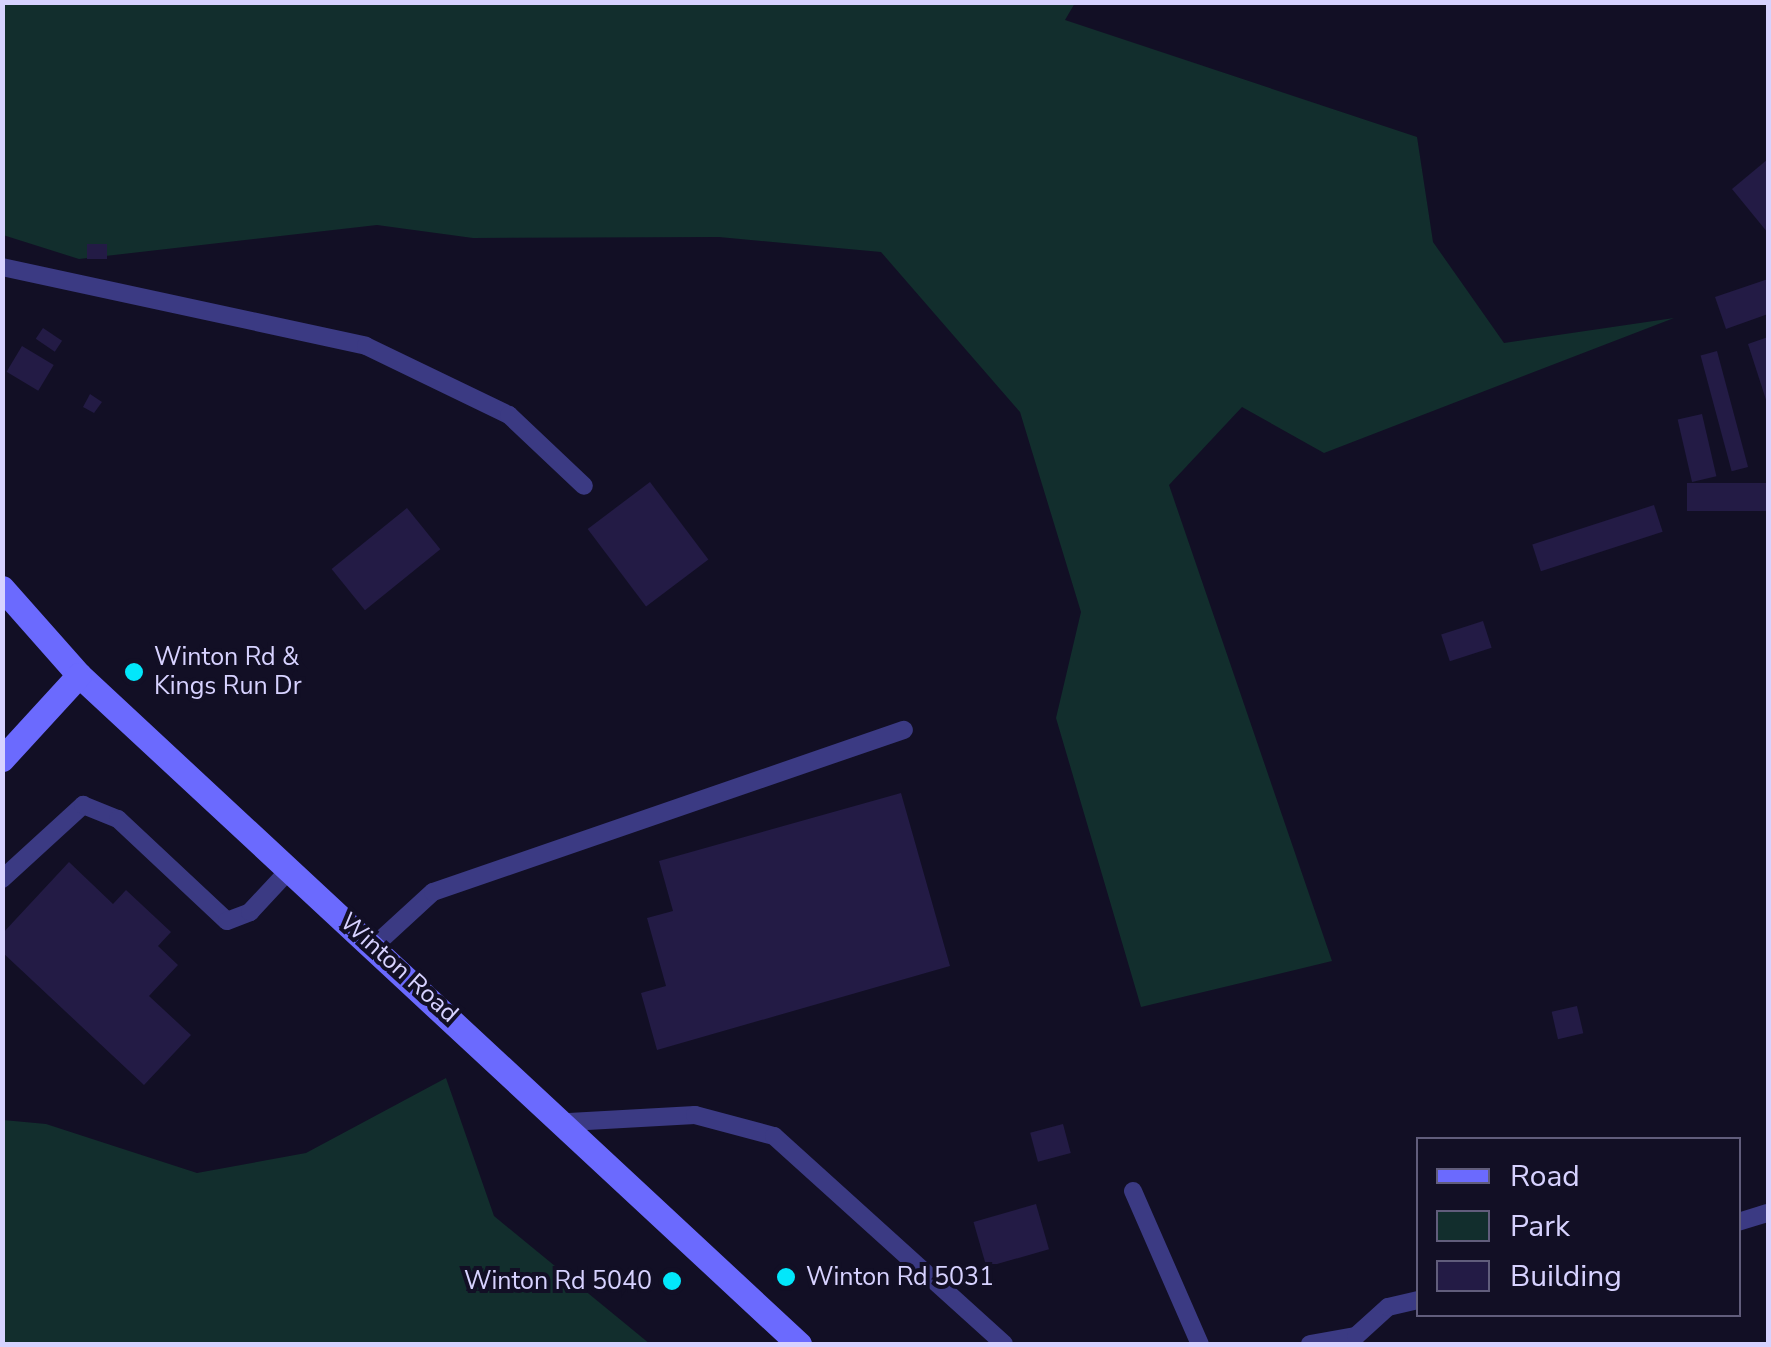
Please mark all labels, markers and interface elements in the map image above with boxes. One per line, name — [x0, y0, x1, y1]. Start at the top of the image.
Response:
place label: Winton Rd & Kings Run Dr — [154, 643, 302, 702]
marker: Winton Rd & Kings Run Dr — [123, 661, 145, 683]
street label: Winton Road — [334, 907, 464, 1029]
legend — [1416, 1137, 1741, 1317]
text: Road — [1510, 1156, 1580, 1197]
text: Park — [1510, 1206, 1570, 1247]
text: Building — [1510, 1256, 1622, 1297]
place label: Winton Rd 5031 — [806, 1262, 994, 1292]
place label: Winton Rd 5040 — [464, 1266, 652, 1296]
marker: Winton Rd 5031 — [775, 1266, 797, 1288]
marker: Winton Rd 5040 — [661, 1270, 683, 1292]

